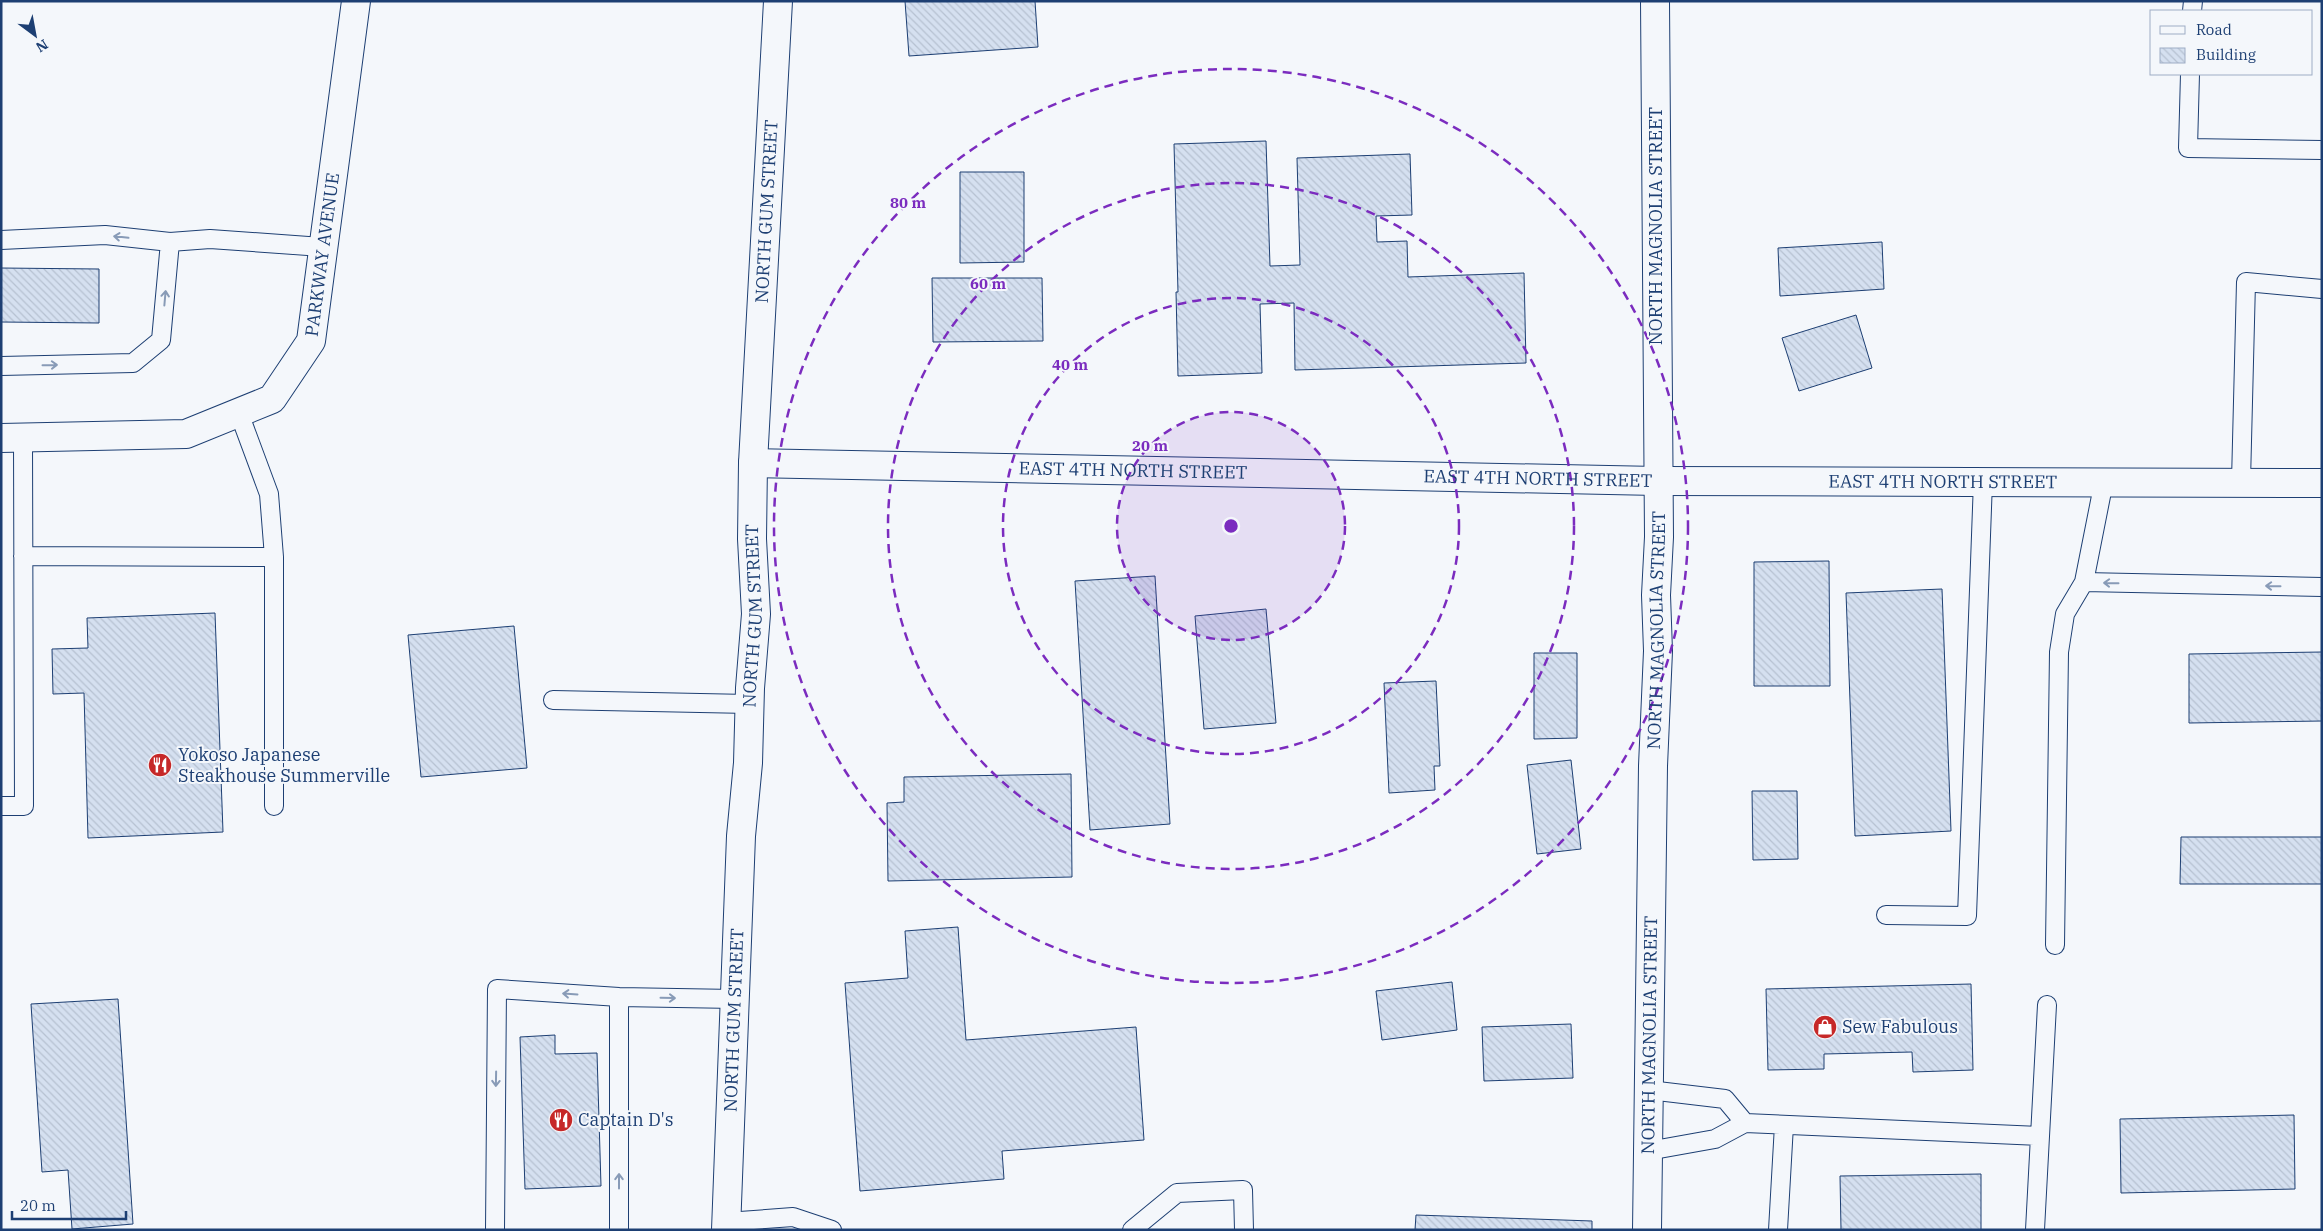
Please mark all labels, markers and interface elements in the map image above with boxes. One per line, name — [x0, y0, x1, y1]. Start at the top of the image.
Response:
north arrow — [10, 10, 60, 60]
legend — [2150, 10, 2313, 75]
text: Road — [2196, 20, 2232, 39]
text: N — [32, 35, 51, 57]
text: Building — [2196, 45, 2256, 64]
street label: NORTH MAGNOLIA STREET — [1644, 106, 1667, 345]
street label: NORTH GUM STREET — [750, 119, 783, 304]
street label: PARKWAY AVENUE — [300, 171, 344, 338]
text: 80 m — [890, 193, 926, 212]
one-way arrow — [114, 232, 130, 242]
text: 60 m — [970, 274, 1006, 293]
one-way arrow — [160, 290, 170, 306]
text: 40 m — [1052, 355, 1088, 374]
one-way arrow — [42, 360, 58, 370]
text: 20 m — [1132, 436, 1168, 455]
street label: EAST 4TH NORTH STREET — [1018, 456, 1248, 484]
street label: EAST 4TH NORTH STREET — [1423, 464, 1653, 492]
street label: EAST 4TH NORTH STREET — [1828, 470, 2058, 493]
street label: NORTH MAGNOLIA STREET — [1642, 511, 1670, 750]
centre of rings — [1222, 517, 1240, 535]
street label: NORTH GUM STREET — [737, 524, 767, 708]
one-way arrow — [2103, 578, 2119, 587]
one-way arrow — [2265, 581, 2282, 591]
place label: Yokoso Japanese Steakhouse Summerville — [178, 743, 390, 787]
restaurant icon: Yokoso Japanese Steakhouse Summerville — [147, 752, 173, 778]
street label: NORTH MAGNOLIA STREET — [1636, 915, 1662, 1155]
street label: NORTH GUM STREET — [719, 928, 748, 1112]
one-way arrow — [563, 989, 579, 999]
one-way arrow — [660, 993, 676, 1003]
shop icon: Sew Fabulous — [1812, 1014, 1838, 1040]
place label: Sew Fabulous — [1842, 1015, 1958, 1038]
one-way arrow — [492, 1070, 501, 1086]
restaurant icon: Captain D's — [548, 1107, 574, 1133]
place label: Captain D's — [578, 1108, 674, 1131]
one-way arrow — [614, 1173, 624, 1190]
scale bar — [12, 1188, 126, 1220]
text: 20 m — [20, 1196, 56, 1215]

